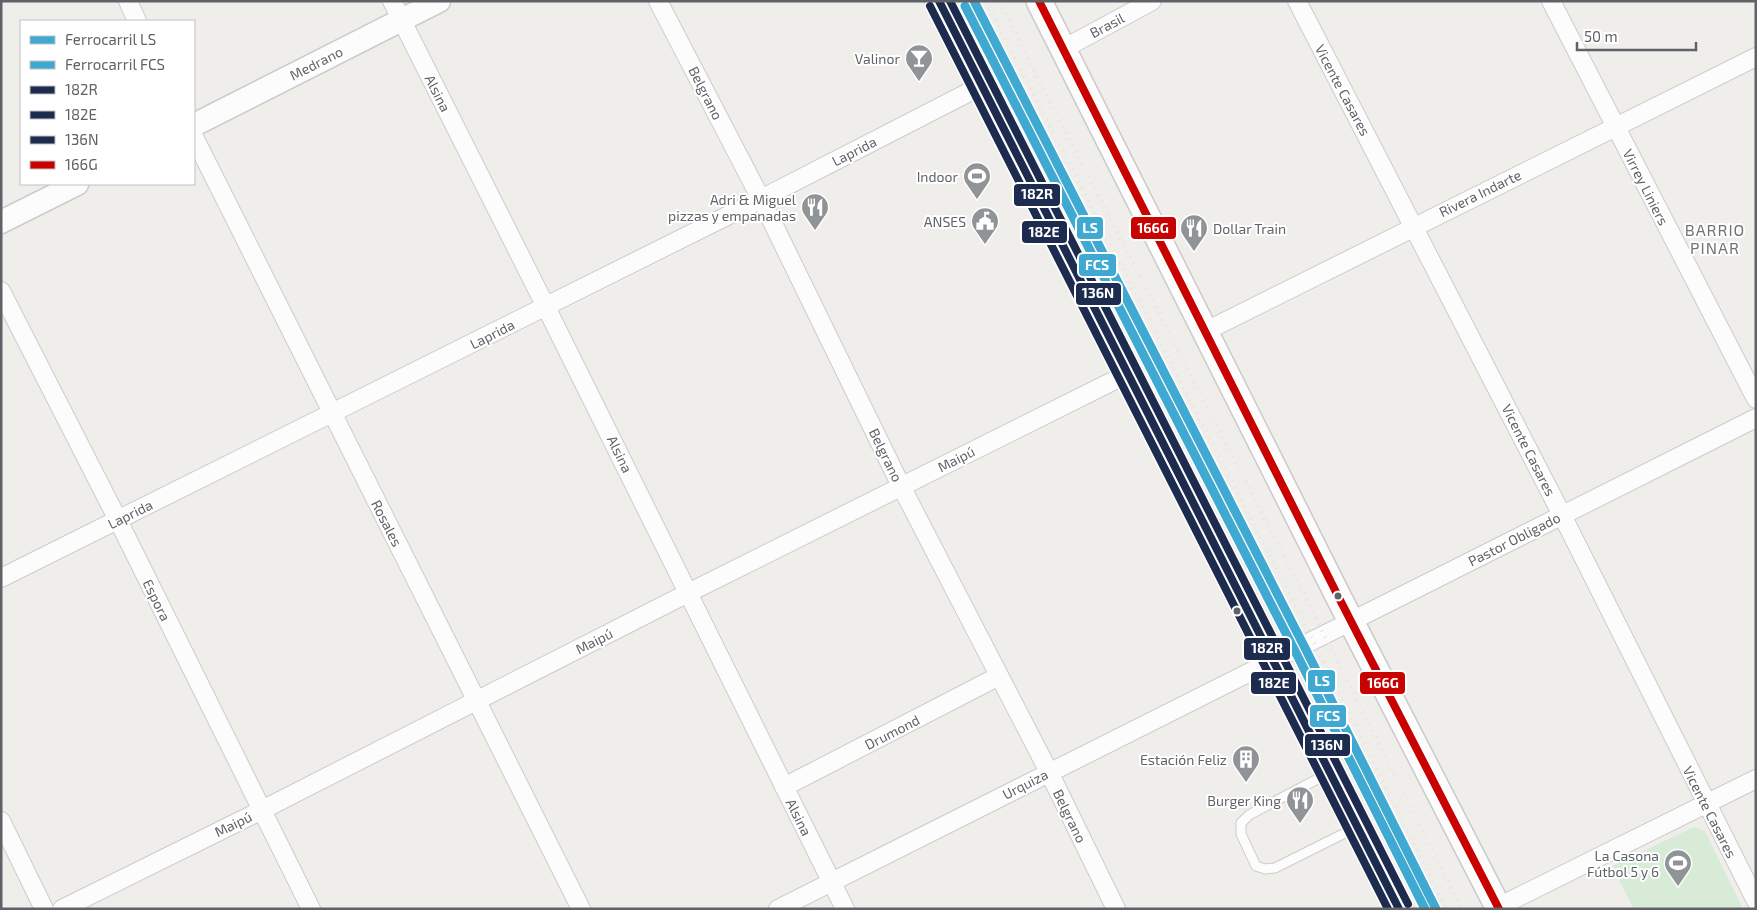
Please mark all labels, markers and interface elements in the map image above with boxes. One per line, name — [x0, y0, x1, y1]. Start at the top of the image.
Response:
street label: Brasil — [1087, 8, 1128, 41]
legend — [20, 20, 195, 185]
scale bar — [1577, 20, 1696, 52]
text: 50 m — [1584, 27, 1618, 45]
text: Ferrocarril LS — [65, 30, 156, 48]
street label: Vicente Casares — [1312, 41, 1374, 139]
street label: Medrano — [287, 42, 345, 84]
bar icon: Valinor — [904, 43, 934, 82]
place label: Valinor — [855, 50, 900, 67]
text: Ferrocarril FCS — [65, 55, 165, 73]
street label: Belgrano — [685, 63, 727, 123]
street label: Alsina — [422, 72, 454, 114]
text: 182R — [65, 80, 98, 98]
text: 182E — [65, 105, 97, 123]
text: 136N — [65, 130, 98, 148]
street label: Laprida — [829, 133, 879, 169]
street label: Virrey Liniers — [1620, 146, 1672, 228]
text: 166G — [65, 155, 98, 173]
sports icon: Indoor — [962, 161, 992, 200]
street label: Rivera Indarte — [1436, 166, 1524, 220]
place label: Indoor — [917, 168, 958, 185]
line badge: 182R — [1013, 183, 1061, 207]
text: 182R — [1021, 185, 1053, 202]
place label: Adri & Miguel pizzas y empanadas — [668, 191, 797, 224]
restaurant icon: Adri & Miguel pizzas y empanadas — [800, 192, 830, 231]
public building icon: ANSES — [970, 206, 1000, 245]
place label: ANSES — [924, 213, 966, 230]
restaurant icon: Dollar Train — [1179, 213, 1209, 252]
line badge: LS — [1076, 216, 1104, 240]
line badge: 166G — [1130, 216, 1177, 240]
text: LS — [1082, 219, 1098, 236]
text: 166G — [1137, 219, 1169, 236]
line badge: 182E — [1021, 220, 1068, 244]
place label: Dollar Train — [1213, 220, 1286, 237]
district label: BARRIO PINAR — [1685, 220, 1745, 257]
text: 182E — [1029, 223, 1060, 240]
line badge: FCS — [1078, 253, 1117, 277]
text: FCS — [1085, 256, 1109, 273]
line badge: 136N — [1075, 282, 1122, 306]
text: 136N — [1082, 284, 1114, 301]
street label: Laprida — [467, 316, 517, 352]
street label: Vicente Casares — [1499, 401, 1559, 499]
street label: Belgrano — [866, 425, 906, 485]
street label: Alsina — [604, 433, 636, 475]
street label: Maipú — [935, 442, 977, 476]
street label: Laprida — [105, 496, 155, 532]
street label: Rosales — [368, 497, 406, 549]
street label: Pastor Obligado — [1465, 508, 1563, 570]
street label: Espora — [140, 576, 174, 624]
unlabelled marker — [1333, 591, 1343, 601]
unlabelled marker — [1232, 606, 1242, 616]
street label: Maipú — [573, 624, 615, 658]
line badge: 182R — [1243, 637, 1291, 661]
text: 182R — [1251, 639, 1283, 656]
line badge: LS — [1307, 669, 1336, 693]
line badge: 182E — [1250, 671, 1297, 695]
line badge: 166G — [1359, 671, 1406, 695]
text: LS — [1314, 672, 1330, 689]
text: 182E — [1259, 674, 1290, 691]
text: 166G — [1367, 674, 1399, 691]
line badge: FCS — [1309, 704, 1347, 728]
text: FCS — [1316, 707, 1340, 724]
street label: Drumond — [862, 711, 922, 753]
line badge: 136N — [1304, 733, 1351, 757]
text: 136N — [1311, 736, 1343, 753]
building icon: Estación Feliz — [1231, 744, 1261, 783]
place label: Estación Feliz — [1140, 751, 1227, 768]
street label: Vicente Casares — [1680, 763, 1740, 861]
street label: Urquiza — [999, 765, 1051, 803]
restaurant icon: Burger King — [1285, 785, 1315, 824]
street label: Belgrano — [1050, 786, 1090, 846]
place label: Burger King — [1207, 792, 1281, 809]
street label: Alsina — [783, 796, 815, 838]
street label: Maipú — [212, 808, 254, 840]
place label: La Casona Fútbol 5 y 6 — [1587, 847, 1659, 880]
sports icon: La Casona Fútbol 5 y 6 — [1663, 848, 1693, 887]

